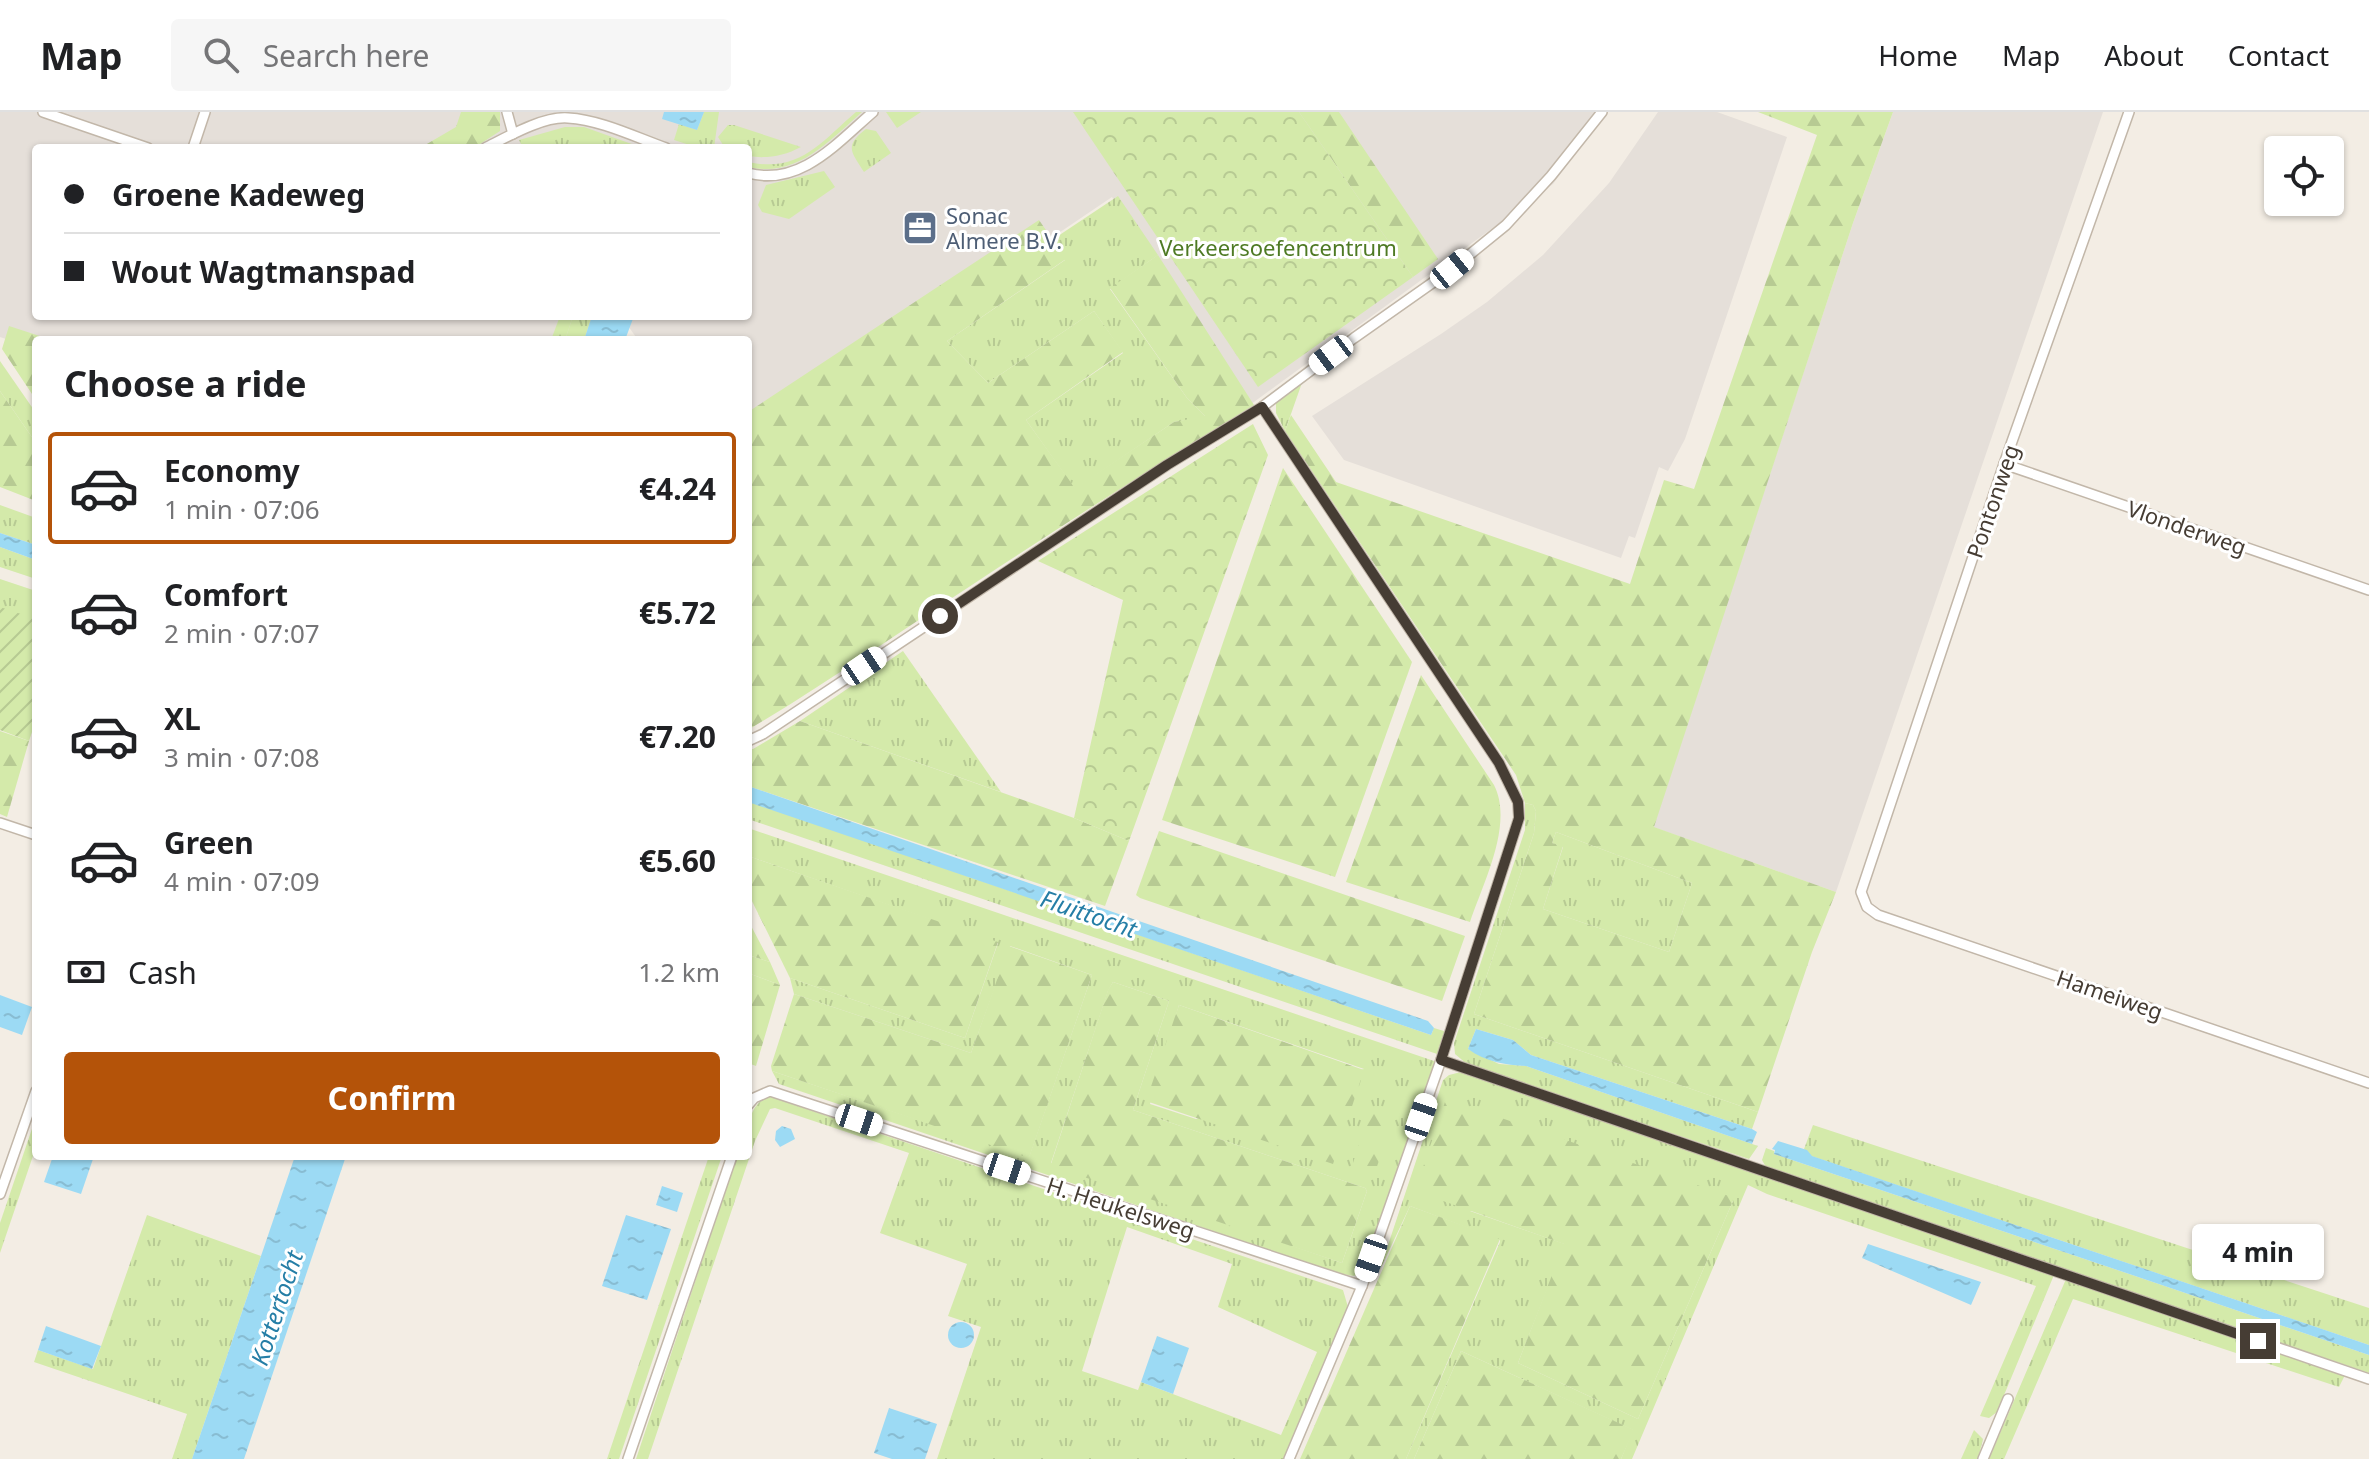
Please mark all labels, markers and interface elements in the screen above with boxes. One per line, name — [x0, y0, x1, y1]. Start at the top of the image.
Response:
search box — [171, 19, 731, 91]
text: Map — [40, 29, 123, 81]
icon: search — [199, 33, 243, 77]
text: Search here — [263, 35, 430, 76]
text: Home — [1878, 36, 1958, 74]
text: Map — [2002, 36, 2060, 74]
text: About — [2104, 36, 2184, 74]
text: Contact — [2228, 36, 2329, 74]
map controls — [2264, 136, 2344, 216]
button: locate — [2264, 136, 2344, 216]
text: Groene Kadeweg — [112, 174, 365, 215]
place label: Sonac Almere B.V. — [946, 200, 1062, 255]
office icon: Sonac Almere B.V. — [901, 209, 939, 247]
park label: Verkeersoefencentrum — [1159, 232, 1397, 262]
car — [1426, 245, 1478, 293]
text: Wout Wagtmanspad — [112, 251, 416, 292]
car — [1305, 331, 1357, 379]
text: Choose a ride — [64, 359, 306, 408]
street label: Pontonweg — [1959, 440, 2025, 562]
text: Economy — [164, 450, 300, 491]
icon: car — [68, 452, 140, 524]
text: €4.24 — [639, 468, 716, 509]
text: 1 min · 07:06 — [164, 491, 320, 527]
street label: Vlonderweg — [2123, 493, 2251, 561]
text: Comfort — [164, 574, 288, 615]
icon: car — [68, 576, 140, 648]
text: €5.72 — [639, 592, 716, 633]
route start — [922, 598, 958, 634]
text: 2 min · 07:07 — [164, 615, 320, 651]
car — [837, 643, 891, 689]
text: XL — [164, 698, 201, 739]
icon: car — [68, 700, 140, 772]
text: €7.20 — [639, 716, 716, 757]
text: 3 min · 07:08 — [164, 739, 320, 775]
text: Green — [164, 822, 254, 863]
icon: car — [68, 824, 140, 896]
text: €5.60 — [639, 840, 716, 881]
text: 4 min · 07:09 — [164, 863, 320, 899]
water label: Fluittocht — [1036, 881, 1143, 945]
icon: cash — [64, 950, 108, 994]
text: Cash — [128, 952, 197, 993]
text: 1.2 km — [638, 954, 720, 990]
street label: Hameiweg — [2053, 962, 2167, 1026]
button: Confirm — [64, 1052, 720, 1144]
car — [1402, 1090, 1440, 1144]
car — [832, 1101, 886, 1139]
car — [980, 1150, 1034, 1188]
street label: H. Heukelsweg — [1043, 1169, 1199, 1245]
callout: 4 min — [2192, 1225, 2324, 1281]
car — [1352, 1231, 1390, 1285]
text: 4 min — [2222, 1234, 2294, 1270]
water label: Kottertocht — [242, 1245, 310, 1370]
route end — [2240, 1323, 2276, 1359]

